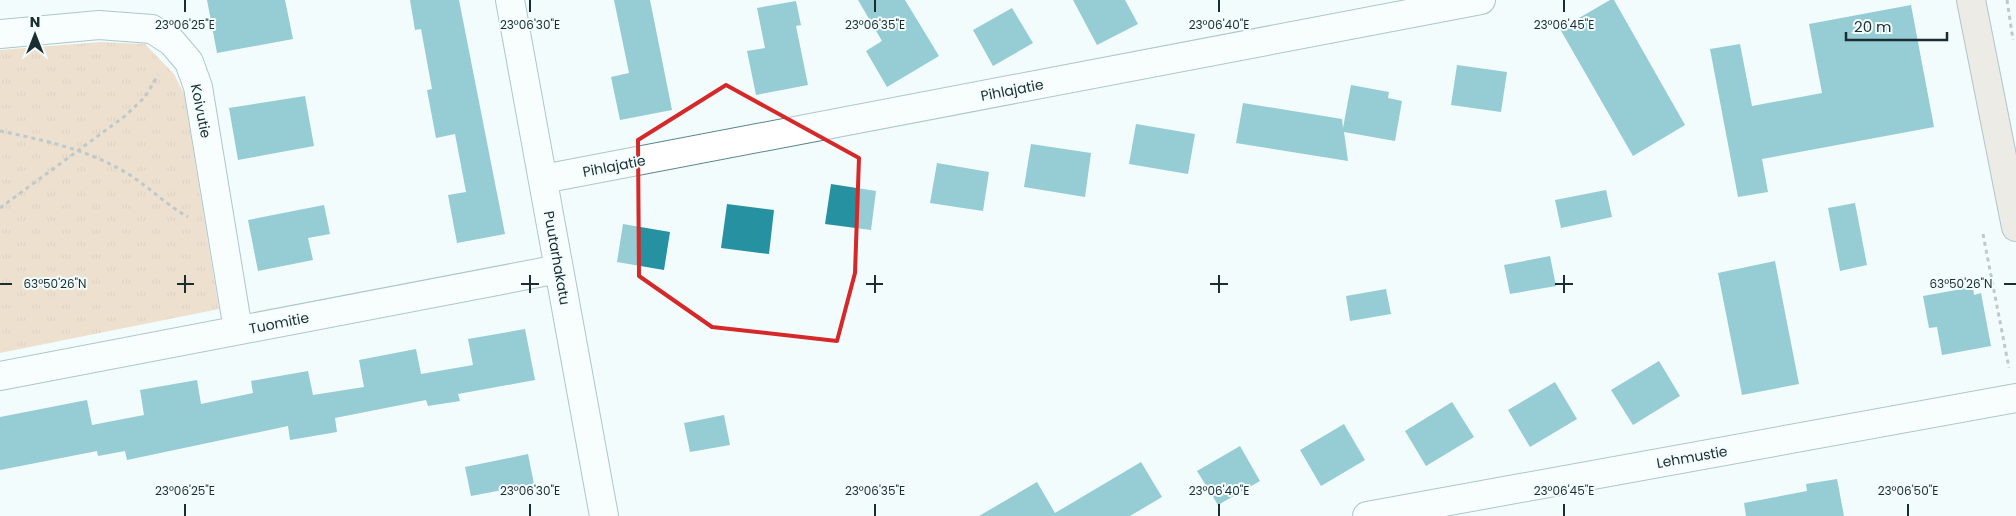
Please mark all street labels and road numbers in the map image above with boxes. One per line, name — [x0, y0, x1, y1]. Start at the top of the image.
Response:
street label: Pihlajatie — [979, 74, 1045, 106]
street label: Koivutie — [186, 82, 216, 140]
street label: Pihlajatie — [581, 150, 647, 182]
street label: Puutarhakatu — [539, 210, 575, 306]
street label: Tuomitie — [247, 307, 311, 339]
street label: Lehmustie — [1655, 441, 1729, 473]

